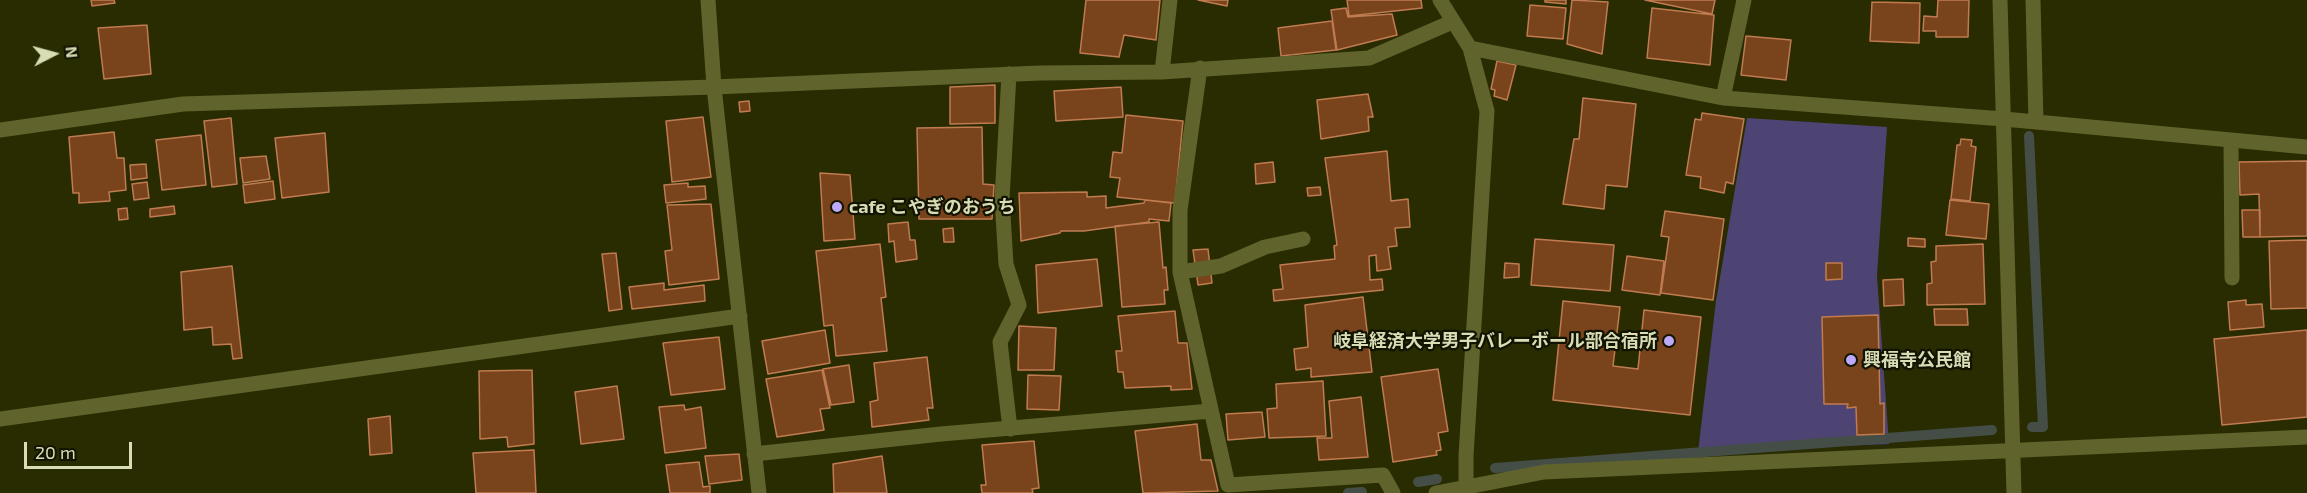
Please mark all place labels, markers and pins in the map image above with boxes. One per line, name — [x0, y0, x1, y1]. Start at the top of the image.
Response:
place label: cafe こやぎのおうち — [849, 196, 1016, 218]
marker: cafe こやぎのおうち — [830, 200, 844, 214]
place label: 岐阜経済大学男子バレーボール部合宿所 — [1333, 330, 1657, 352]
marker: 岐阜経済大学男子バレーボール部合宿所 — [1662, 334, 1676, 348]
place label: 興福寺公民館 — [1863, 349, 1971, 371]
marker: 興福寺公民館 — [1844, 353, 1858, 367]

